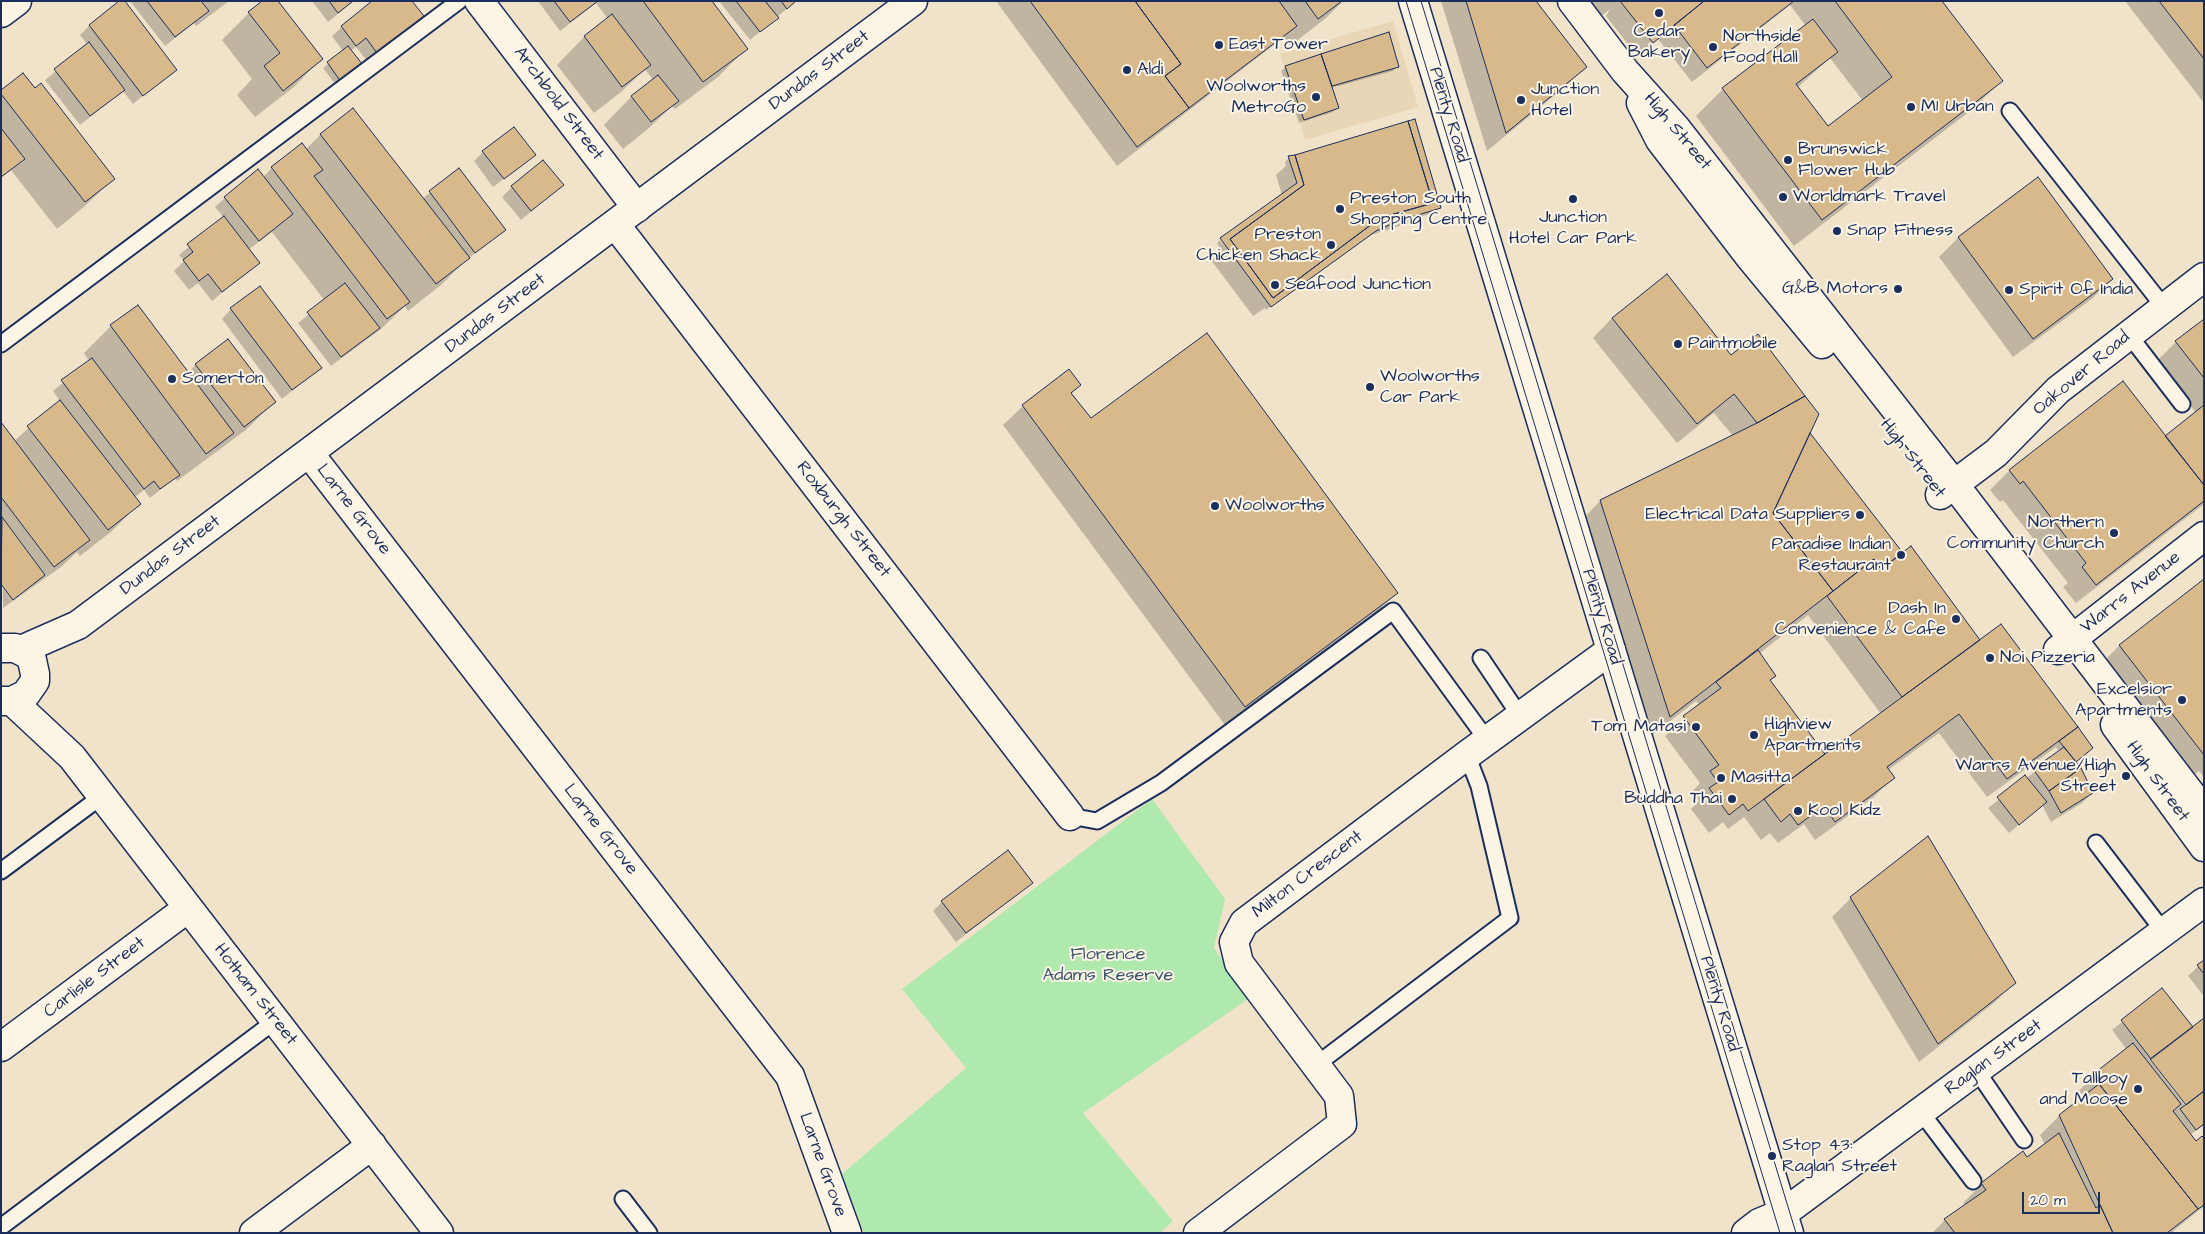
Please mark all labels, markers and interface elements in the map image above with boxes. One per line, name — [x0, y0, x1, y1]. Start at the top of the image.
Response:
marker: Cedar Bakery — [1653, 7, 1665, 19]
place label: Cedar Bakery — [1628, 21, 1690, 64]
street label: Dundas Street — [766, 26, 874, 116]
place label: Northside Food Hall — [1723, 26, 1801, 68]
place label: East Tower — [1229, 34, 1328, 56]
marker: East Tower — [1213, 39, 1225, 51]
marker: Northside Food Hall — [1707, 41, 1719, 53]
street label: Archbold Street — [508, 43, 608, 165]
place label: Aldi — [1137, 59, 1163, 81]
marker: Aldi — [1121, 64, 1133, 76]
street label: Plenty Road — [1423, 65, 1473, 165]
place label: Woolworths MetroGo — [1206, 76, 1306, 118]
place label: Junction Hotel — [1531, 79, 1599, 122]
street label: High Street — [1638, 89, 1716, 175]
marker: Woolworths MetroGo — [1310, 91, 1322, 103]
marker: Junction Hotel — [1515, 94, 1527, 106]
place label: M1 Urban — [1921, 96, 1994, 118]
marker: M1 Urban — [1905, 101, 1917, 113]
place label: Brunswick Flower Hub — [1798, 139, 1895, 182]
marker: Brunswick Flower Hub — [1782, 154, 1794, 166]
place label: Worldmark Travel — [1793, 186, 1946, 208]
place label: Preston South Shopping Centre — [1350, 188, 1487, 230]
marker: Worldmark Travel — [1777, 191, 1789, 203]
marker: Junction Hotel Car Park — [1567, 193, 1579, 205]
marker: Preston South Shopping Centre — [1334, 203, 1346, 215]
place label: Junction Hotel Car Park — [1509, 207, 1637, 250]
place label: Snap Fitness — [1847, 220, 1953, 242]
place label: Preston Chicken Shack — [1196, 224, 1321, 266]
marker: Snap Fitness — [1831, 225, 1843, 237]
marker: Preston Chicken Shack — [1325, 239, 1337, 251]
street label: Dundas Street — [442, 269, 550, 359]
place label: Seafood Junction — [1285, 274, 1431, 296]
place label: G&B Motors — [1782, 278, 1888, 300]
marker: Seafood Junction — [1269, 279, 1281, 291]
place label: Spirit Of India — [2019, 279, 2133, 301]
marker: G&B Motors — [1892, 283, 1904, 295]
marker: Spirit Of India — [2003, 284, 2015, 296]
street label: Oakover Road — [2029, 327, 2135, 421]
place label: Paintmobile — [1688, 333, 1777, 355]
marker: Paintmobile — [1672, 338, 1684, 350]
place label: Woolworths Car Park — [1380, 366, 1480, 408]
place label: Somerton — [182, 368, 264, 390]
marker: Somerton — [166, 373, 178, 385]
marker: Woolworths Car Park — [1364, 381, 1376, 393]
street label: High Street — [1874, 415, 1950, 503]
street label: Roxburgh Street — [791, 458, 895, 582]
street label: Larne Grove — [311, 460, 395, 560]
place label: Woolworths — [1225, 495, 1325, 517]
marker: Woolworths — [1209, 500, 1221, 512]
place label: Electrical Data Suppliers — [1645, 504, 1850, 526]
marker: Electrical Data Suppliers — [1854, 509, 1866, 521]
street label: Dundas Street — [117, 511, 225, 601]
place label: Northern Community Church — [1947, 512, 2104, 554]
marker: Northern Community Church — [2108, 527, 2120, 539]
place label: Paradise Indian Restaurant — [1772, 534, 1891, 576]
street label: Warrs Avenue — [2077, 547, 2185, 639]
marker: Paradise Indian Restaurant — [1895, 549, 1907, 561]
street label: Plenty Road — [1576, 567, 1626, 667]
place label: Dash In Convenience & Cafe — [1775, 598, 1946, 640]
marker: Dash In Convenience & Cafe — [1950, 613, 1962, 625]
place label: Noi Pizzeria — [2000, 647, 2095, 669]
marker: Noi Pizzeria — [1984, 652, 1996, 664]
place label: Excelsior Apartments — [2075, 679, 2172, 722]
marker: Excelsior Apartments — [2176, 694, 2188, 706]
place label: Highview Apartments — [1764, 714, 1861, 756]
place label: Tom Matasi — [1591, 716, 1686, 738]
marker: Tom Matasi — [1690, 721, 1702, 733]
marker: Highview Apartments — [1748, 729, 1760, 741]
street label: High Street — [2120, 737, 2194, 827]
place label: Warrs Avenue/High Street — [1955, 755, 2116, 798]
place label: Masitta — [1731, 767, 1791, 789]
marker: Warrs Avenue/High Street — [2120, 770, 2132, 782]
marker: Masitta — [1715, 772, 1727, 784]
street label: Larne Grove — [558, 780, 642, 880]
place label: Buddha Thai — [1624, 788, 1722, 810]
marker: Buddha Thai — [1726, 793, 1738, 805]
place label: Kool Kidz — [1808, 800, 1881, 822]
marker: Kool Kidz — [1792, 805, 1804, 817]
street label: Milton Crescent — [1248, 826, 1368, 924]
street label: Carlisle Street — [40, 933, 150, 1023]
street label: Hotham Street — [209, 940, 301, 1050]
park label: Florence Adams Reserve — [1043, 944, 1173, 986]
street label: Plenty Road — [1694, 954, 1744, 1054]
street label: Raglan Street — [1941, 1015, 2047, 1101]
place label: Tallboy and Moose — [2039, 1068, 2128, 1110]
marker: Tallboy and Moose — [2132, 1083, 2144, 1095]
street label: Larne Grove — [793, 1110, 851, 1220]
place label: Stop 43: Raglan Street — [1782, 1135, 1897, 1178]
marker: Stop 43: Raglan Street — [1766, 1150, 1778, 1162]
scale bar — [2025, 1182, 2102, 1214]
text: 20 m — [2030, 1190, 2066, 1211]

